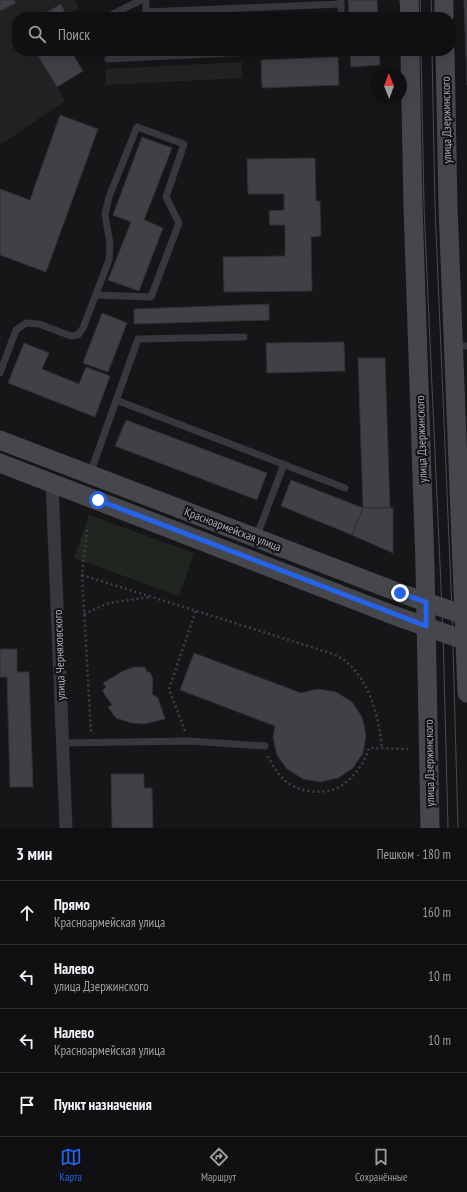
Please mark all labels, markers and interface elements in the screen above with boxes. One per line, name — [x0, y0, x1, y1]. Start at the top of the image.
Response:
search box — [12, 12, 455, 56]
icon: search — [26, 23, 48, 45]
text: Поиск — [58, 25, 90, 44]
north arrow — [371, 68, 407, 104]
street label: улица Дзержинского — [438, 76, 454, 164]
street label: улица Дзержинского — [412, 395, 430, 483]
route start — [89, 491, 107, 509]
street label: Красноармейская улица — [182, 504, 284, 554]
route end — [391, 584, 409, 602]
street label: улица Черняховского — [50, 610, 68, 700]
street label: улица Дзержинского — [421, 719, 437, 807]
text: 3 мин — [16, 843, 52, 865]
text: Пешком · 180 m — [377, 846, 451, 863]
text: Прямо — [54, 895, 90, 914]
icon: ahead — [16, 902, 38, 924]
text: 160 m — [422, 904, 451, 921]
text: Красноармейская улица — [54, 914, 165, 931]
text: Налево — [54, 959, 94, 978]
icon: left — [16, 966, 38, 988]
text: 10 m — [428, 968, 451, 985]
text: улица Дзержинского — [54, 978, 149, 995]
text: Налево — [54, 1023, 94, 1042]
icon: left — [16, 1030, 38, 1052]
text: 10 m — [428, 1032, 451, 1049]
text: Красноармейская улица — [54, 1042, 165, 1059]
icon: arrive — [16, 1094, 38, 1116]
text: Пункт назначения — [54, 1095, 152, 1114]
tab: Карта — [60, 1146, 82, 1184]
tab: Маршрут — [201, 1146, 236, 1184]
tab: Сохранённые — [355, 1146, 407, 1184]

